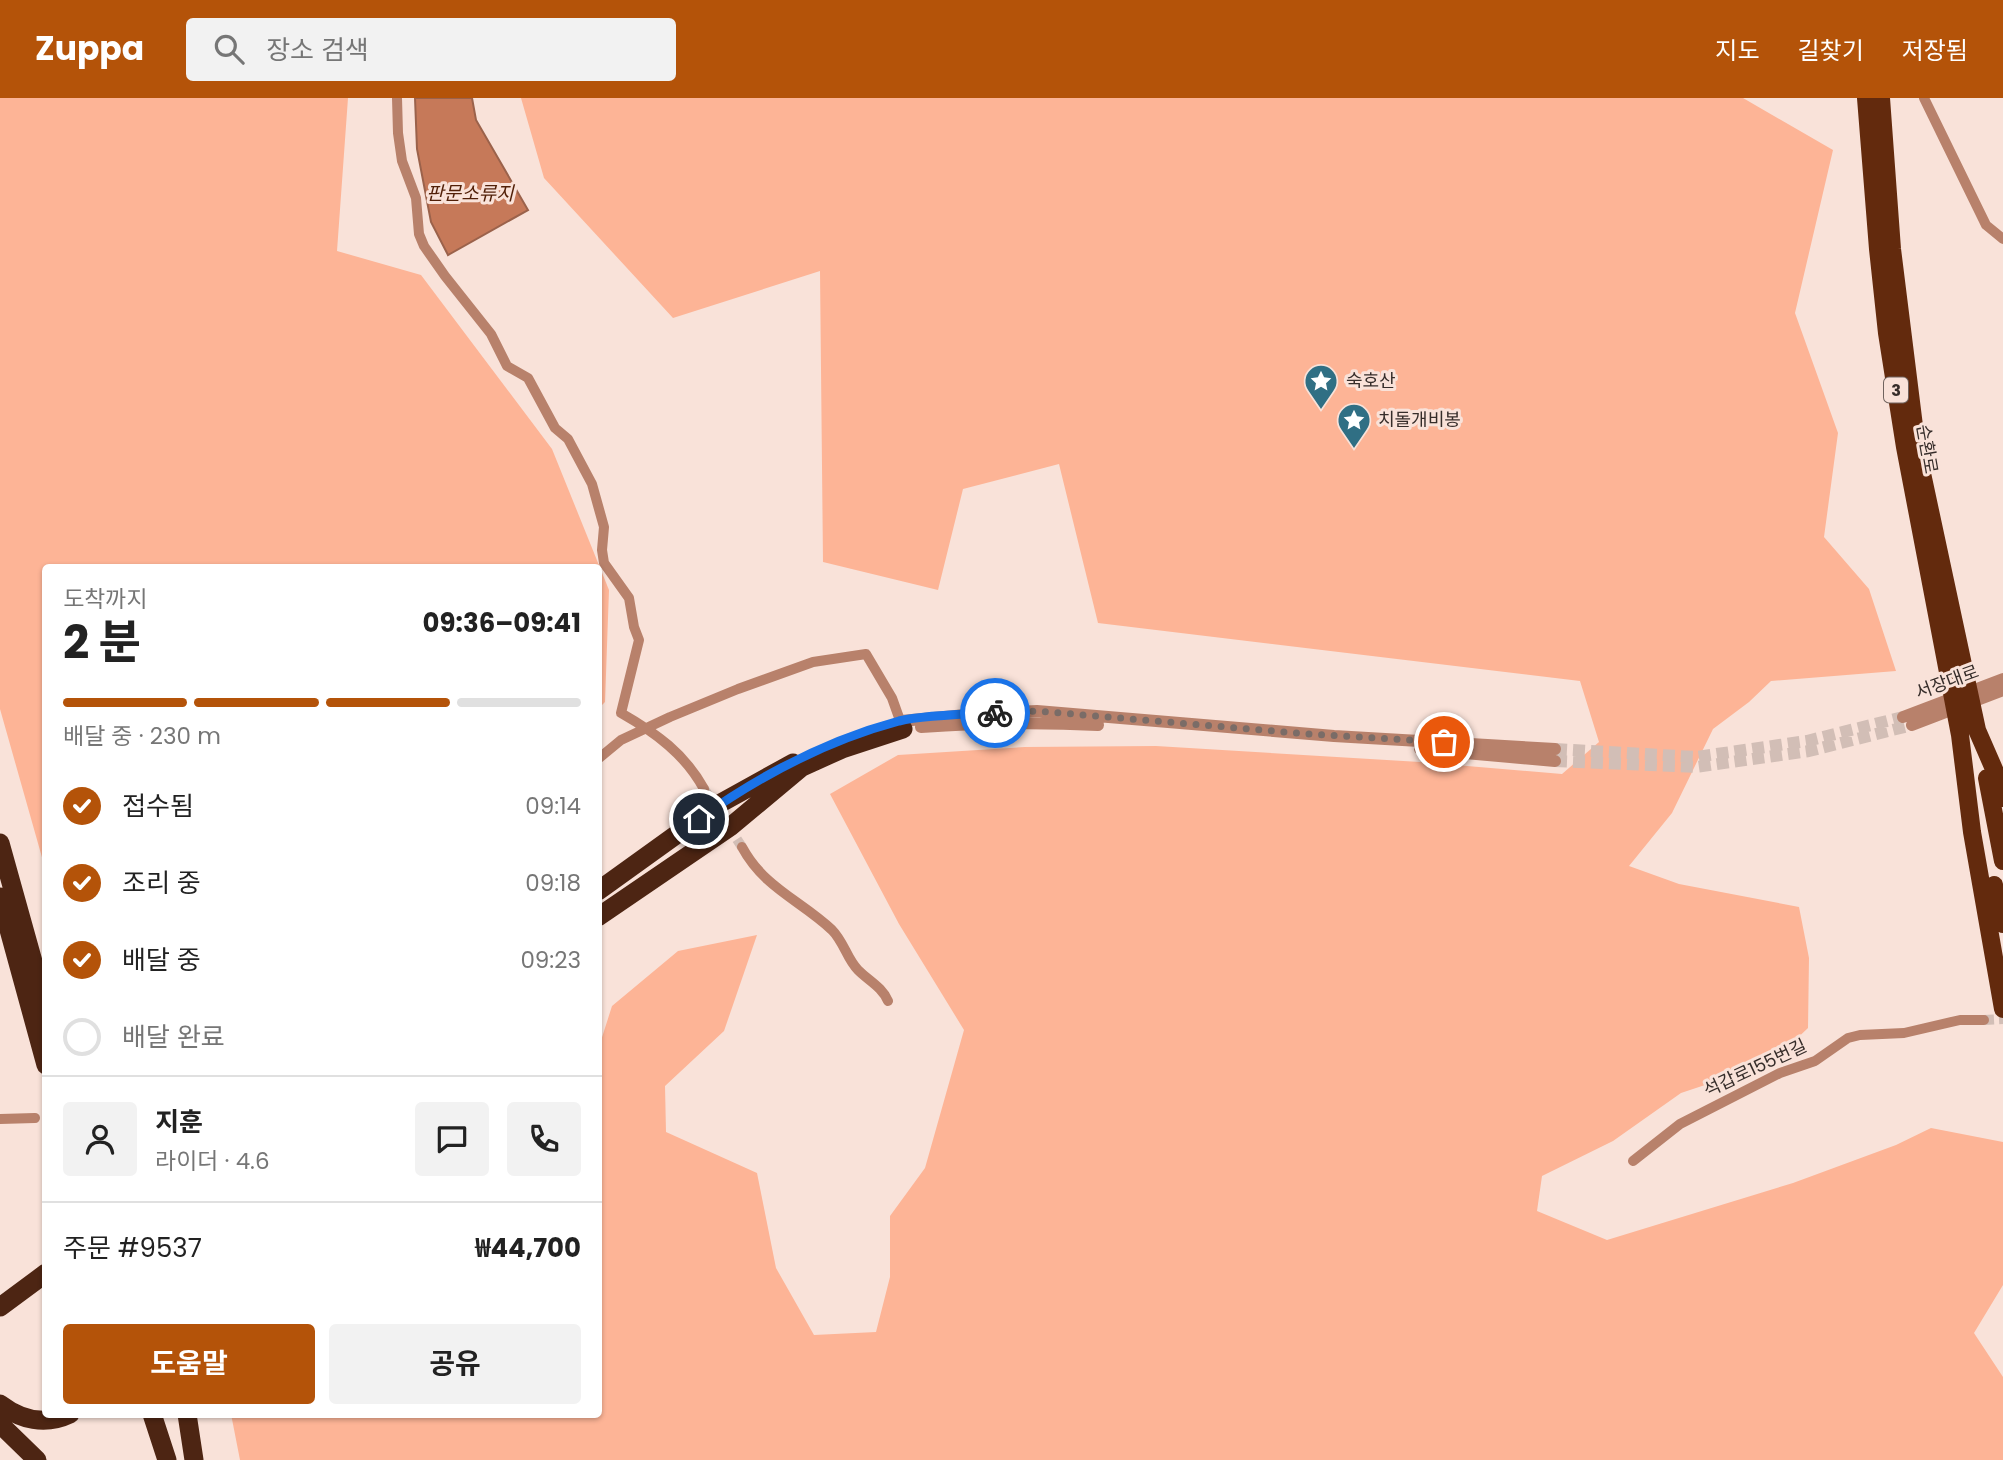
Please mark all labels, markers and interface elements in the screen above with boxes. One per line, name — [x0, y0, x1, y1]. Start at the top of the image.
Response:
search box — [186, 18, 676, 81]
text: Zuppa — [35, 25, 144, 72]
icon: search — [210, 30, 248, 68]
text: 장소 검색 — [266, 32, 369, 68]
text: 지도 — [1715, 34, 1760, 67]
text: 길찾기 — [1798, 34, 1864, 67]
text: 저장됨 — [1902, 34, 1968, 67]
water label: 판문소류지 — [426, 180, 515, 207]
place icon: 숙호산 — [1302, 362, 1340, 411]
place label: 숙호산 — [1346, 368, 1396, 393]
road number: 3 — [1884, 378, 1908, 402]
place icon: 치돌개비봉 — [1335, 401, 1373, 450]
place label: 치돌개비봉 — [1378, 407, 1461, 432]
street label: 순환로 — [1911, 422, 1944, 476]
text: 도착까지 — [63, 583, 148, 615]
text: 09:36–09:41 — [423, 605, 581, 641]
text: 2 분 — [63, 610, 141, 674]
street label: 서장대로 — [1911, 658, 1982, 705]
courier — [960, 678, 1030, 748]
icon: bike — [976, 694, 1014, 732]
pin — [1414, 712, 1474, 772]
text: 배달 중 · 230 m — [63, 720, 221, 752]
icon: bag — [1425, 723, 1463, 761]
icon: check — [63, 787, 101, 825]
text: 접수됨 — [122, 788, 194, 824]
pin — [669, 789, 729, 849]
text: 09:14 — [525, 790, 581, 822]
icon: home — [680, 800, 718, 838]
icon: check — [63, 864, 101, 902]
text: 조리 중 — [122, 865, 201, 901]
text: 09:18 — [525, 867, 581, 899]
icon: check — [63, 941, 101, 979]
text: 배달 중 — [122, 942, 201, 978]
text: 09:23 — [520, 944, 581, 976]
text: 배달 완료 — [122, 1019, 225, 1055]
street label: 석갑로155번길 — [1699, 1033, 1810, 1102]
button: person — [63, 1102, 137, 1176]
button: chat — [415, 1102, 489, 1176]
button: phone — [507, 1102, 581, 1176]
text: 지훈 — [155, 1104, 203, 1140]
text: 라이더 · 4.6 — [155, 1145, 270, 1177]
text: 주문 #9537 — [63, 1230, 202, 1266]
text: ₩44,700 — [475, 1230, 581, 1266]
button: 도움말 — [63, 1324, 315, 1404]
button: 공유 — [329, 1324, 581, 1404]

